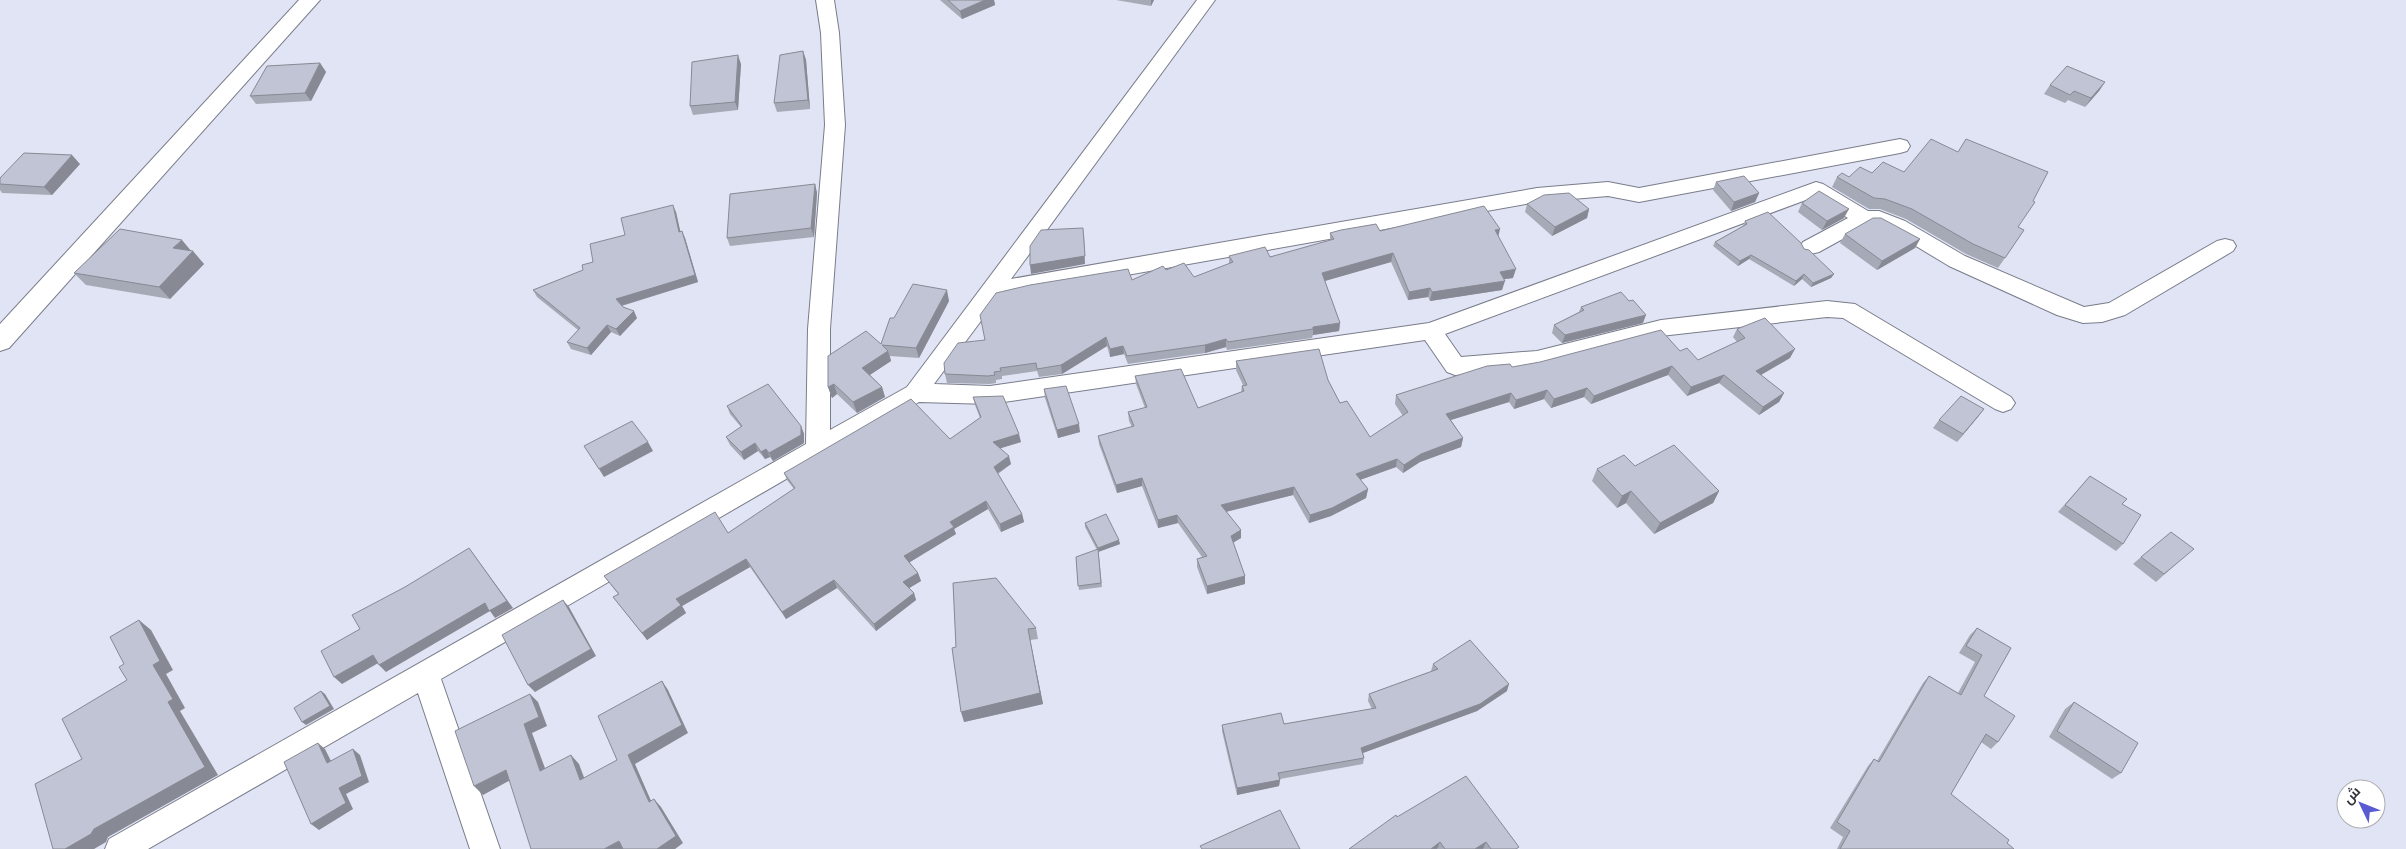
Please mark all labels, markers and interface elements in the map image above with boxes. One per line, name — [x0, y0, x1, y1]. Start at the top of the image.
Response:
north arrow — [2336, 779, 2386, 829]
text: ش — [2339, 782, 2364, 808]

